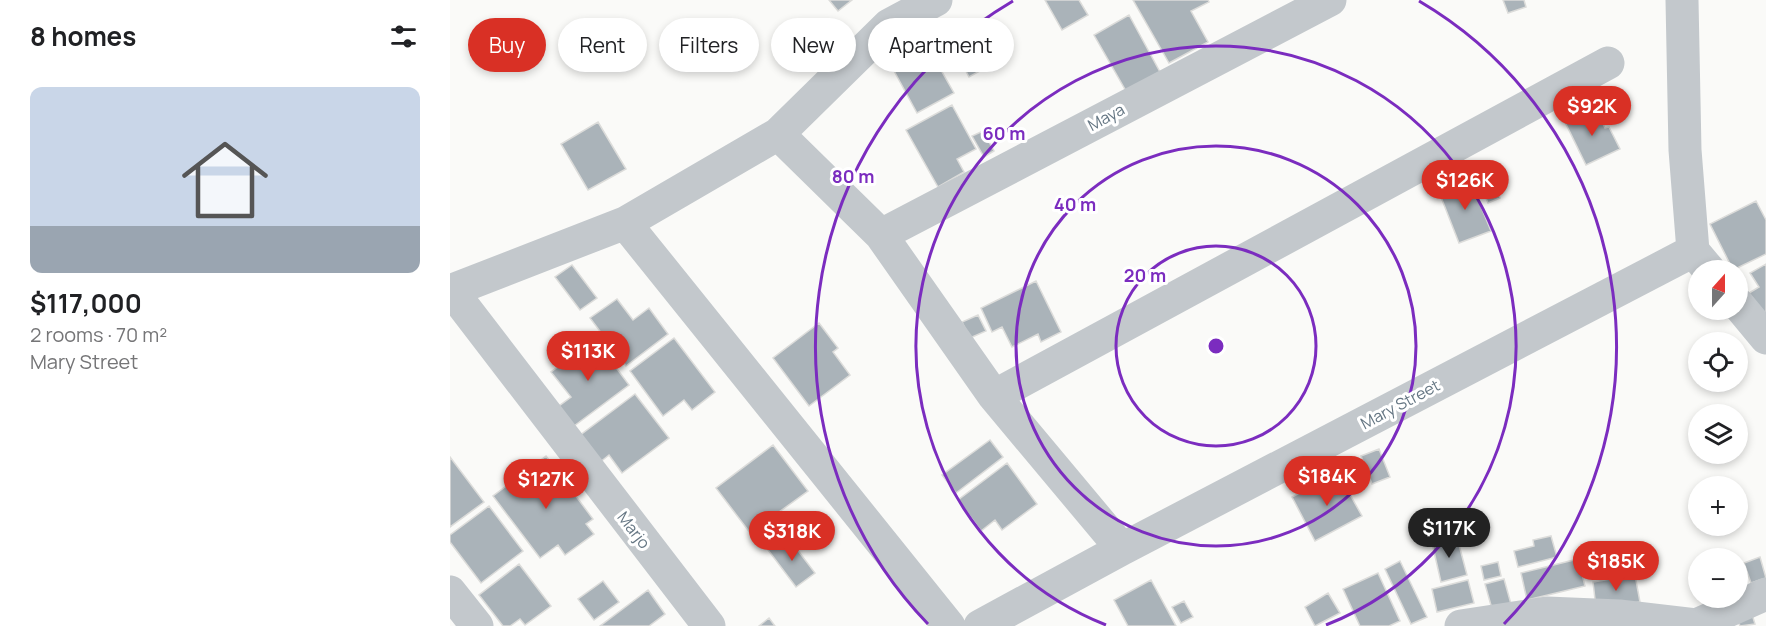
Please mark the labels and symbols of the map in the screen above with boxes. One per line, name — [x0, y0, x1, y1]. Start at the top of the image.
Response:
pin: $92K — [1556, 86, 1628, 137]
street label: Maya — [1084, 98, 1128, 136]
text: 60 m — [983, 121, 1025, 145]
pin: $126K — [1423, 160, 1507, 211]
text: 80 m — [832, 164, 874, 188]
text: 40 m — [1054, 192, 1096, 216]
north arrow — [1688, 260, 1748, 320]
text: 20 m — [1124, 263, 1166, 287]
pin: $113K — [546, 331, 630, 382]
centre of rings — [1206, 336, 1226, 356]
street label: Mary Street — [1357, 374, 1443, 434]
pin: $184K — [1285, 456, 1369, 507]
pin: $127K — [504, 459, 588, 510]
street label: Marjo — [613, 507, 655, 553]
pin: $117K — [1407, 508, 1491, 559]
pin: $318K — [750, 511, 834, 562]
pin: $185K — [1574, 541, 1658, 592]

